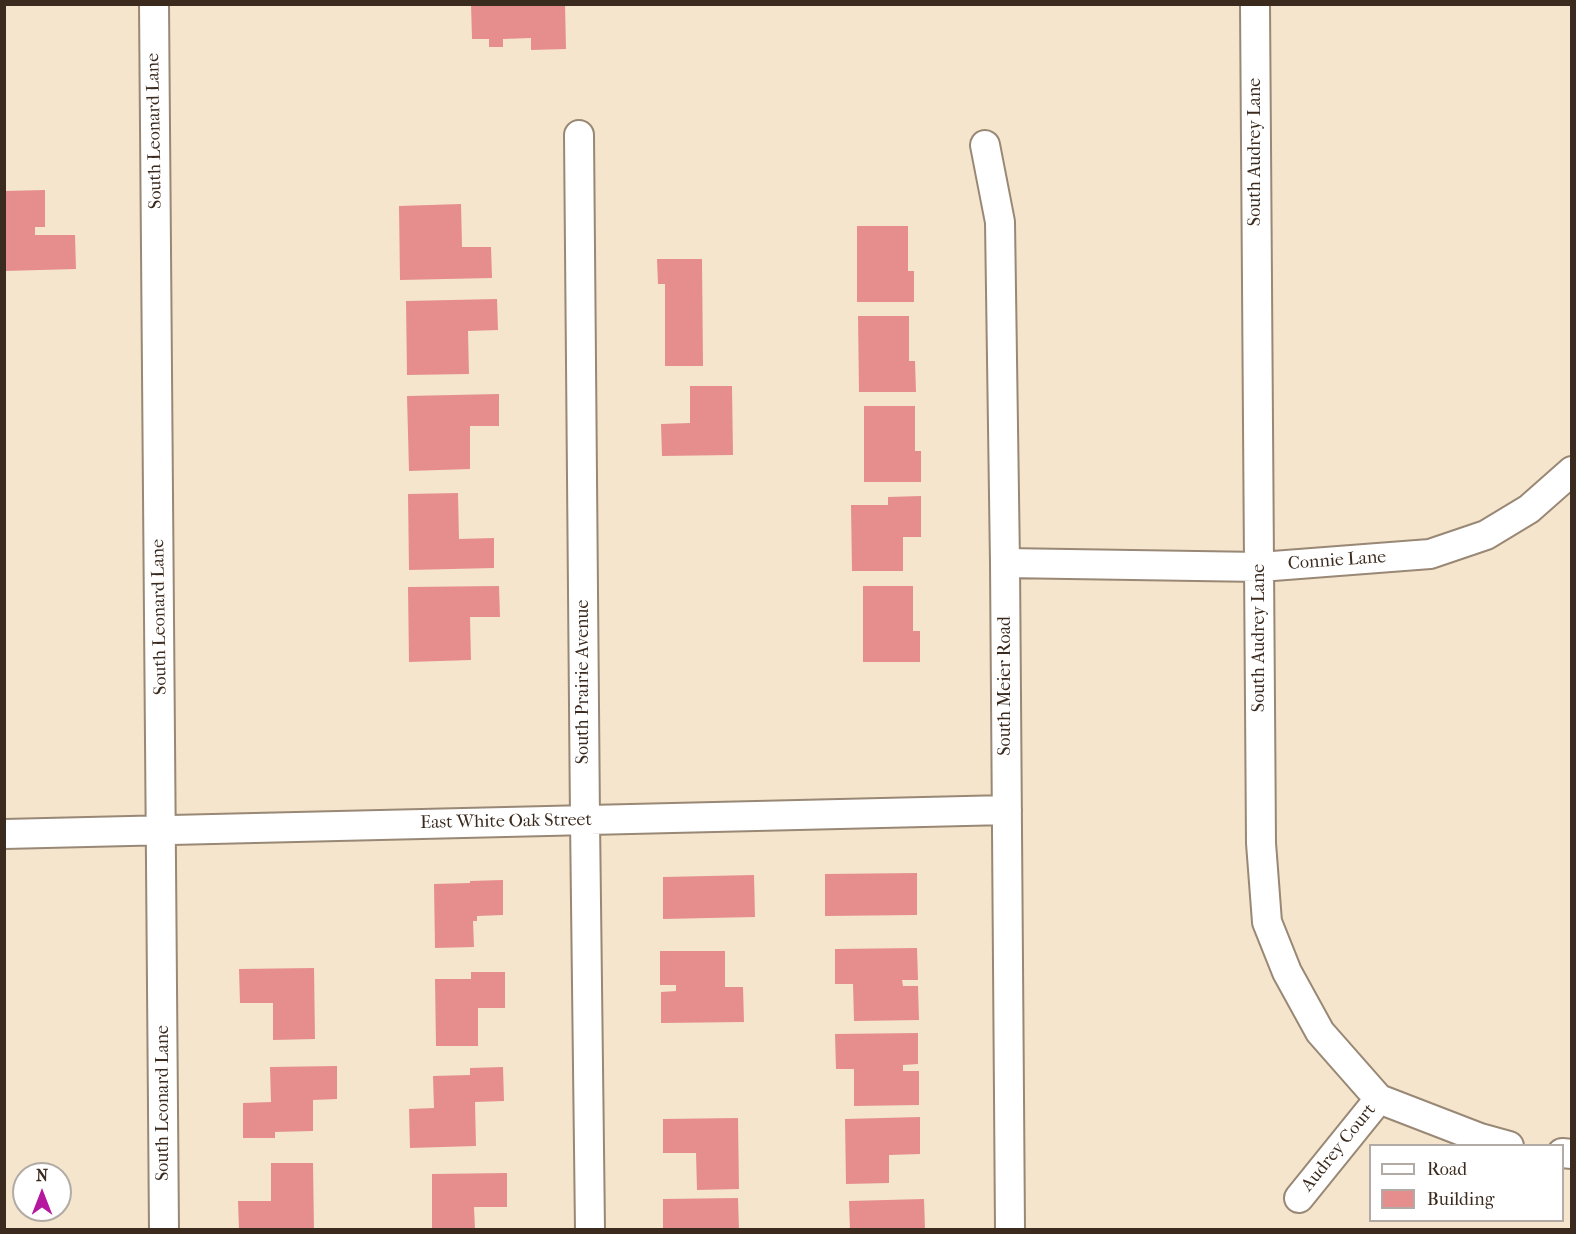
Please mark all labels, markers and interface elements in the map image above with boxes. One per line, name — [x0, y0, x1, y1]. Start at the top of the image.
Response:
street label: South Leonard Lane — [143, 53, 167, 209]
street label: South Audrey Lane — [1245, 78, 1267, 226]
street label: South Leonard Lane — [148, 539, 172, 695]
street label: Connie Lane — [1287, 547, 1387, 575]
street label: South Audrey Lane — [1249, 564, 1271, 712]
street label: South Prairie Avenue — [573, 600, 595, 764]
street label: South Meier Road — [995, 616, 1017, 756]
street label: East White Oak Street — [420, 810, 592, 834]
street label: South Leonard Lane — [153, 1025, 175, 1181]
street label: Audrey Court — [1297, 1100, 1381, 1196]
legend — [1369, 1144, 1564, 1222]
text: Road — [1427, 1159, 1467, 1180]
north arrow — [12, 1162, 72, 1222]
text: N — [36, 1166, 48, 1185]
text: Building — [1427, 1189, 1494, 1210]

